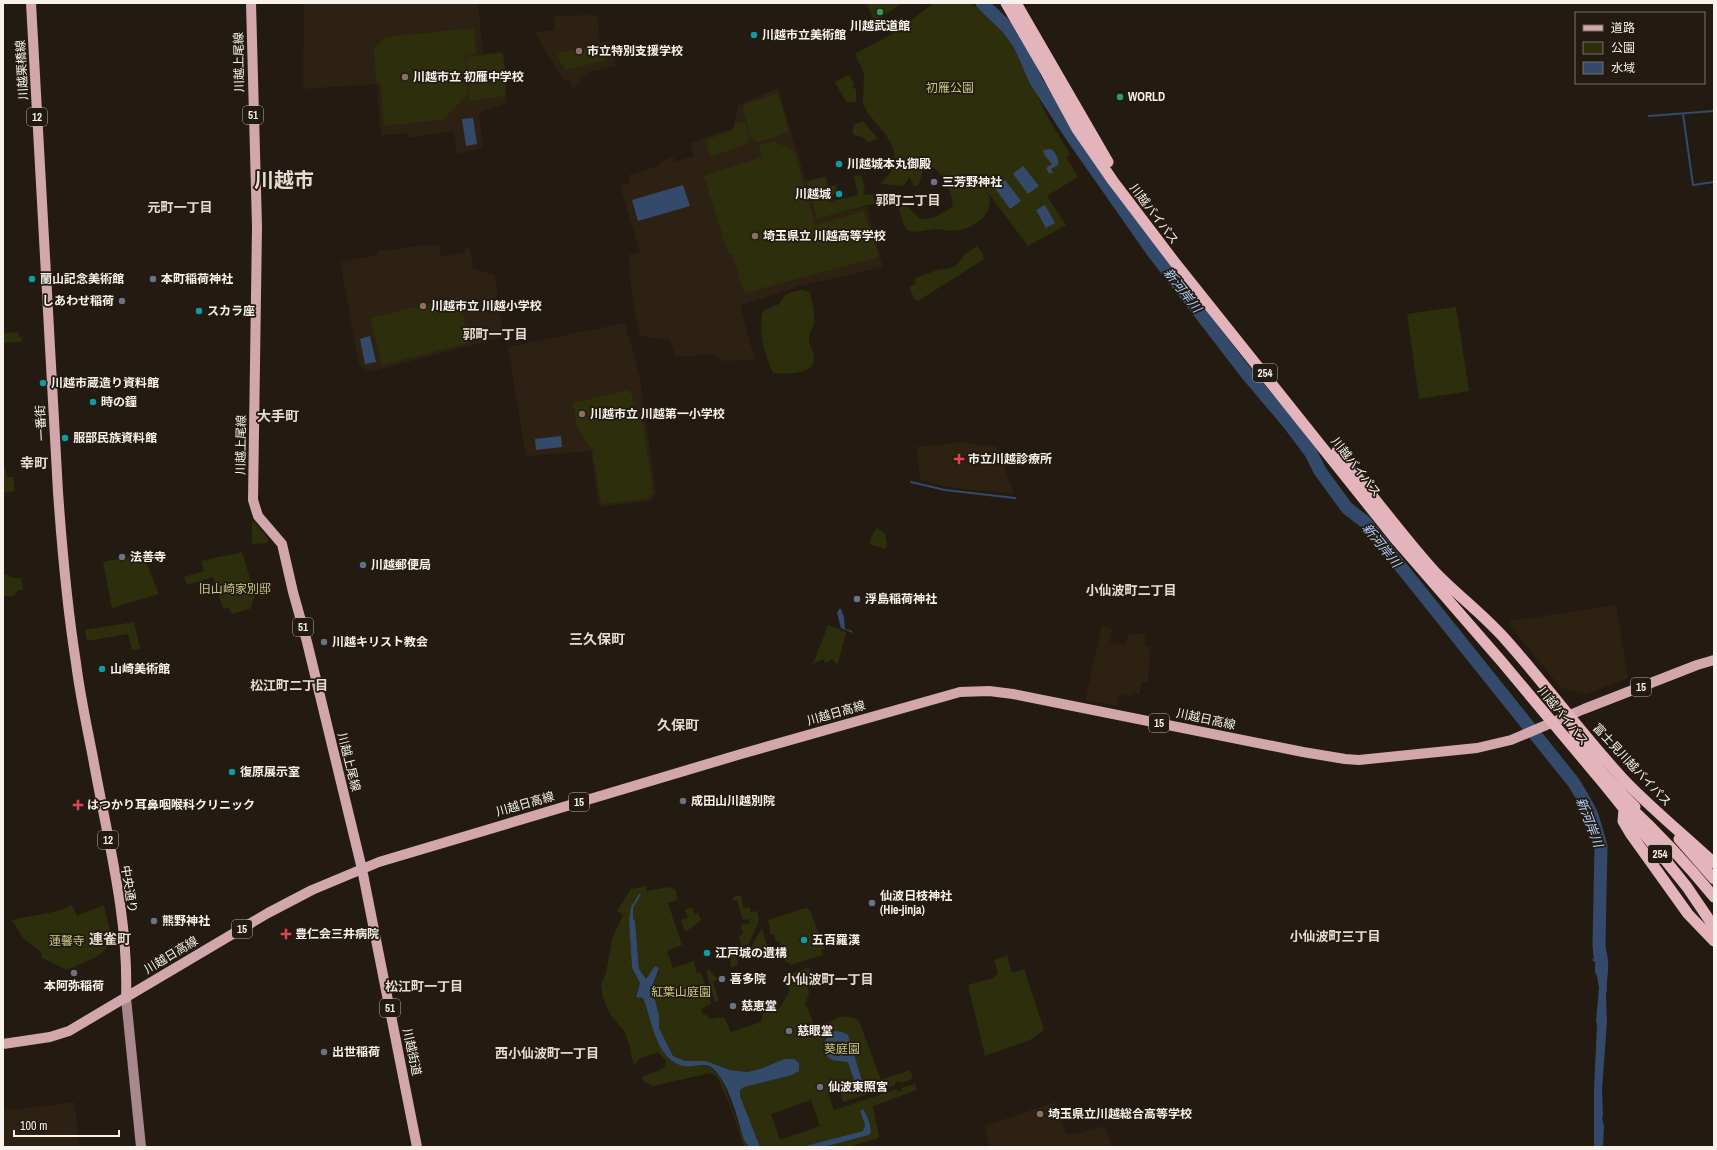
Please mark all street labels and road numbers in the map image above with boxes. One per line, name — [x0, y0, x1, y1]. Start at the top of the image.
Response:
street label: 川越上尾線 — [230, 32, 248, 92]
street label: 川越栗橋線 — [12, 40, 32, 100]
road number: 51 — [243, 106, 263, 124]
road number: 12 — [27, 108, 47, 126]
street label: 川越バイパス — [1126, 181, 1182, 247]
road number: 254 — [1253, 364, 1277, 382]
street label: 一番街 — [32, 405, 50, 441]
street label: 川越上尾線 — [232, 415, 250, 475]
street label: 川越バイパス — [1328, 434, 1384, 500]
road number: 51 — [293, 618, 313, 636]
road number: 15 — [1631, 678, 1651, 696]
street label: 川越バイパス — [1534, 683, 1592, 749]
street label: 川越日高線 — [805, 697, 867, 729]
street label: 川越日高線 — [1175, 705, 1237, 733]
road number: 15 — [1149, 714, 1169, 732]
street label: 富士見川越バイパス — [1589, 720, 1675, 810]
street label: 川越上尾線 — [334, 731, 364, 793]
street label: 川越日高線 — [494, 788, 556, 820]
road number: 15 — [569, 793, 589, 811]
road number: 12 — [98, 831, 118, 849]
road number: 254 — [1648, 845, 1672, 863]
street label: 中央通り — [117, 864, 141, 914]
road number: 15 — [232, 920, 252, 938]
street label: 川越日高線 — [141, 933, 201, 977]
road number: 51 — [380, 999, 400, 1017]
street label: 川越街道 — [399, 1027, 425, 1077]

